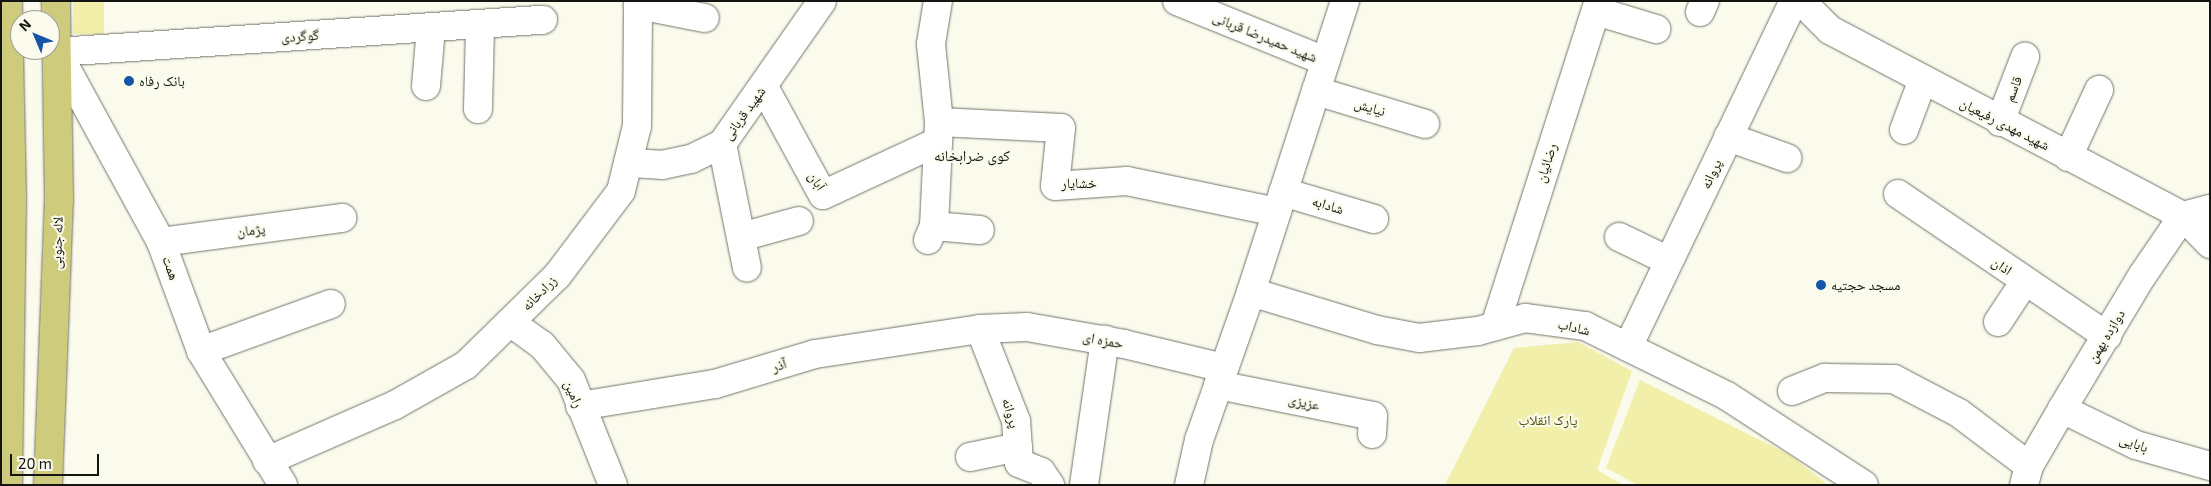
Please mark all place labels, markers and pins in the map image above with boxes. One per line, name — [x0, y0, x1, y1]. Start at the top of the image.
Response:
place label: بانک رفاه — [139, 73, 185, 89]
marker: بانک رفاه — [123, 75, 135, 87]
place label: مسجد حجتیه — [1831, 277, 1900, 293]
marker: مسجد حجتیه — [1815, 279, 1827, 291]

